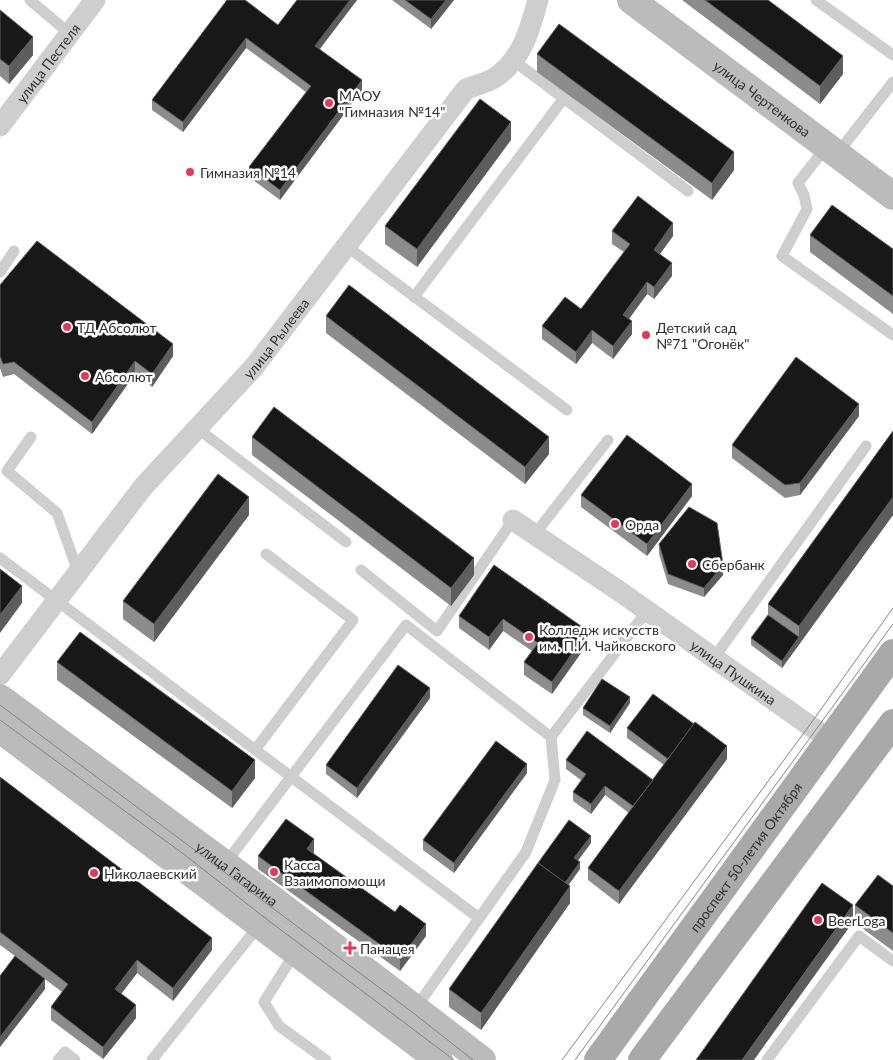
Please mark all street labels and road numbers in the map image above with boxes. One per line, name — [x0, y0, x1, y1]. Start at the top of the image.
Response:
street label: улица Пестеля — [12, 20, 83, 106]
street label: улица Чертенкова — [710, 56, 814, 140]
street label: улица Рылеева — [239, 294, 312, 382]
street label: улица Пушкина — [688, 636, 780, 708]
street label: проспект 50-летия Октября — [685, 779, 805, 935]
street label: улица Гагарина — [193, 837, 282, 909]

